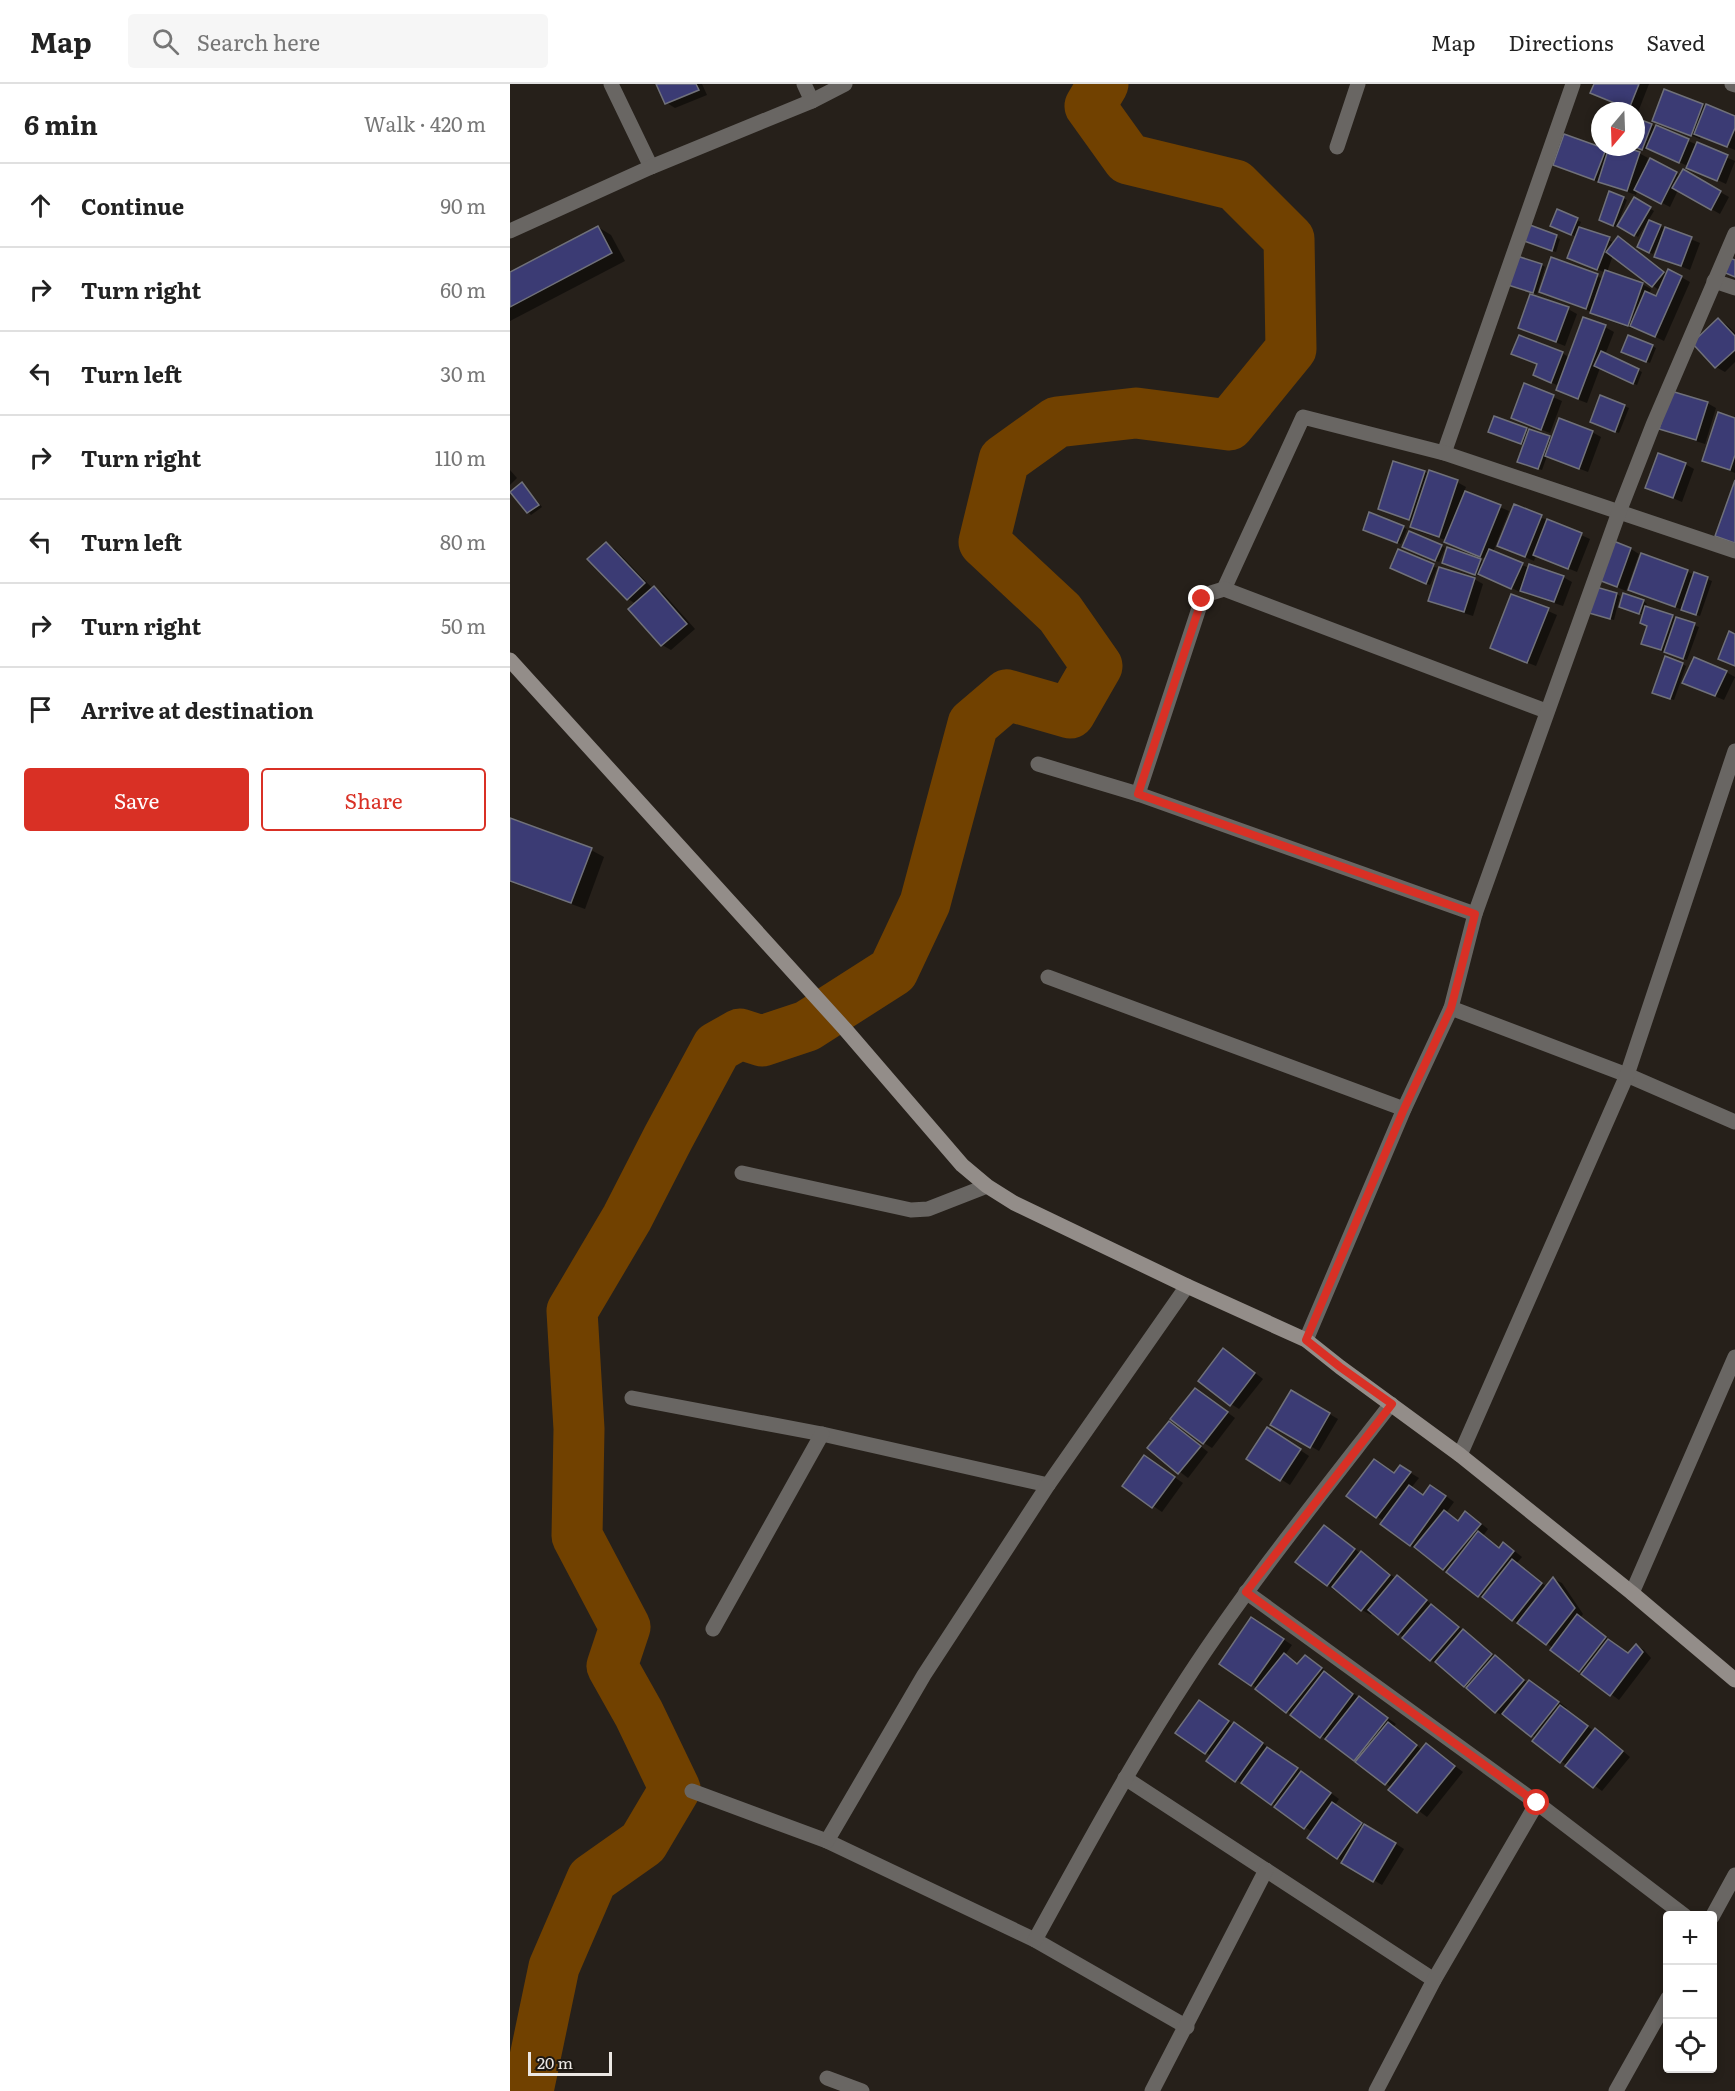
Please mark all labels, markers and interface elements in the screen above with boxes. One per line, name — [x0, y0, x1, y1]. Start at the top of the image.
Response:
search box — [128, 14, 548, 68]
text: Map — [30, 20, 92, 62]
icon: search — [149, 25, 182, 58]
text: Search here — [197, 25, 320, 58]
text: Map — [1431, 26, 1476, 57]
text: Directions — [1509, 26, 1614, 57]
text: Saved — [1647, 26, 1705, 57]
north arrow — [1591, 102, 1645, 156]
text: 6 min — [24, 104, 98, 143]
text: Walk · 420 m — [364, 108, 486, 138]
icon: ahead — [24, 189, 57, 222]
text: Continue — [81, 189, 184, 222]
text: 90 m — [441, 190, 486, 220]
icon: right — [24, 273, 57, 306]
text: Turn right — [81, 273, 201, 306]
text: 60 m — [440, 274, 486, 304]
icon: left — [24, 357, 57, 390]
text: Turn left — [81, 357, 182, 390]
text: 30 m — [440, 358, 486, 388]
icon: right — [24, 441, 57, 474]
text: Turn right — [81, 441, 201, 474]
text: 110 m — [435, 442, 486, 472]
icon: left — [24, 525, 57, 558]
text: Turn left — [81, 525, 182, 558]
text: 80 m — [440, 526, 486, 556]
route end — [1188, 585, 1214, 611]
icon: right — [24, 609, 57, 642]
text: Turn right — [81, 609, 201, 642]
text: 50 m — [441, 610, 486, 640]
icon: arrive — [24, 693, 57, 726]
text: Arrive at destination — [81, 693, 314, 726]
button: Save — [24, 768, 249, 831]
button: Share — [261, 768, 486, 831]
route start — [1523, 1789, 1549, 1815]
map controls — [1663, 1911, 1717, 2073]
button: + — [1663, 1911, 1717, 1965]
button: − — [1663, 1965, 1717, 2019]
button: locate — [1663, 2019, 1717, 2073]
scale bar — [528, 2049, 612, 2076]
text: 20 m — [537, 2050, 573, 2074]

